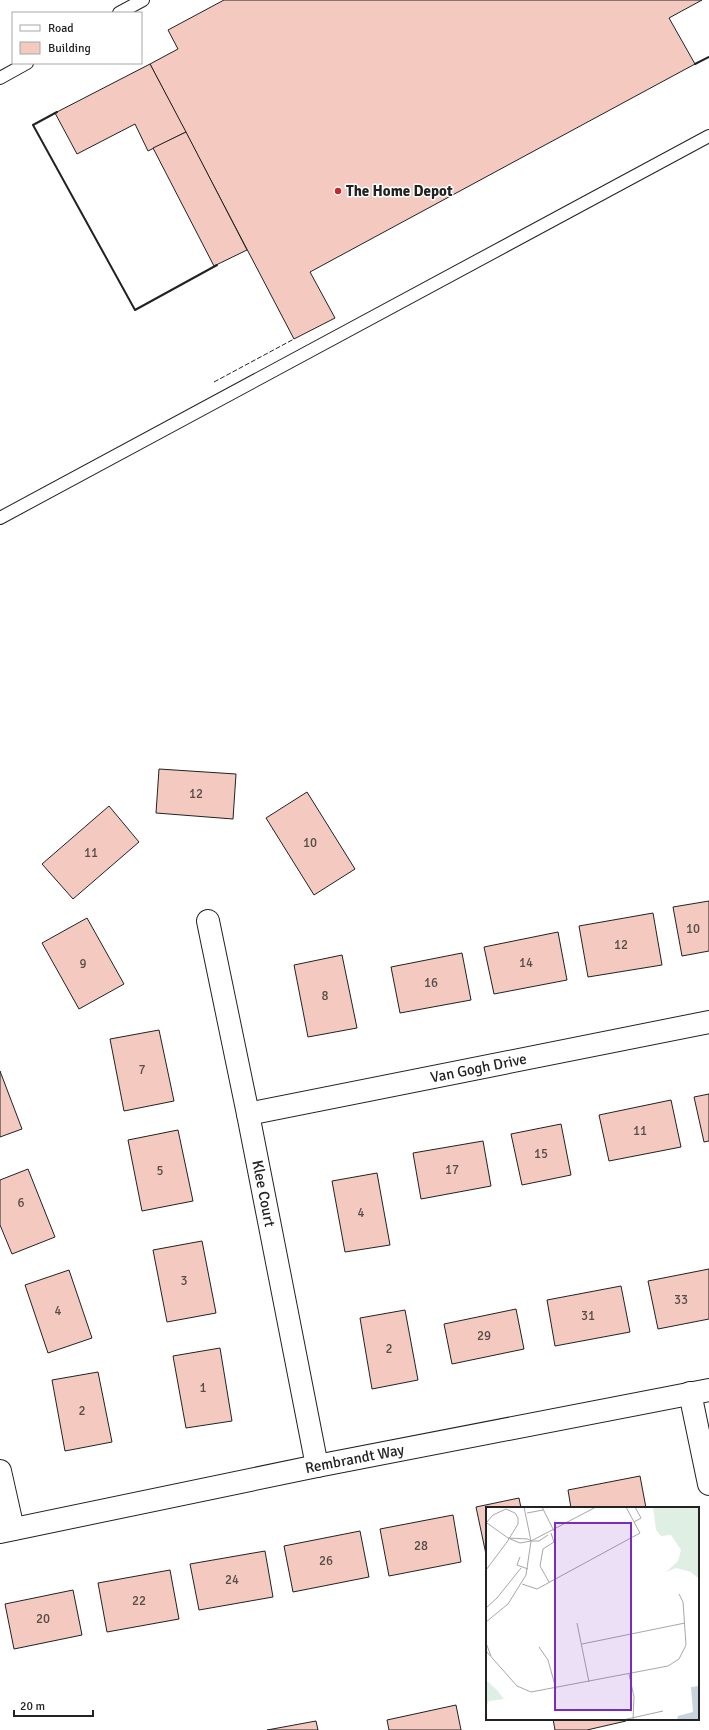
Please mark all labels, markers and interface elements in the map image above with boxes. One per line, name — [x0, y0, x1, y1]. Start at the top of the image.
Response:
legend — [12, 12, 142, 64]
text: Road — [48, 21, 74, 36]
text: Building — [48, 41, 91, 56]
place label: The Home Depot — [346, 182, 453, 200]
marker: The Home Depot — [333, 186, 343, 196]
house number: 12 — [189, 786, 203, 802]
house number: 10 — [303, 835, 317, 851]
house number: 11 — [84, 845, 98, 861]
house number: 10 — [686, 921, 700, 937]
house number: 12 — [614, 937, 628, 953]
house number: 14 — [519, 955, 533, 971]
house number: 9 — [79, 956, 87, 972]
house number: 16 — [424, 975, 438, 991]
house number: 8 — [321, 988, 329, 1004]
street label: Van Gogh Drive — [429, 1050, 528, 1086]
house number: 7 — [138, 1062, 146, 1078]
house number: 11 — [633, 1123, 647, 1139]
house number: 15 — [534, 1146, 548, 1162]
street label: Klee Court — [248, 1158, 279, 1228]
house number: 17 — [445, 1162, 459, 1178]
house number: 5 — [156, 1163, 164, 1179]
house number: 6 — [17, 1195, 25, 1211]
house number: 4 — [357, 1205, 365, 1221]
house number: 3 — [180, 1273, 188, 1289]
house number: 33 — [674, 1292, 688, 1308]
house number: 4 — [54, 1303, 62, 1319]
house number: 31 — [581, 1308, 595, 1324]
house number: 29 — [477, 1328, 491, 1344]
house number: 2 — [385, 1341, 393, 1357]
house number: 1 — [199, 1380, 207, 1396]
house number: 2 — [78, 1403, 86, 1419]
street label: Rembrandt Way — [303, 1440, 406, 1477]
inset map — [486, 1507, 699, 1720]
house number: 28 — [414, 1538, 428, 1554]
house number: 26 — [319, 1553, 333, 1569]
house number: 24 — [225, 1572, 239, 1588]
house number: 22 — [132, 1593, 146, 1609]
house number: 20 — [36, 1611, 50, 1627]
scale bar — [14, 1692, 93, 1718]
text: 20 m — [20, 1699, 45, 1714]

